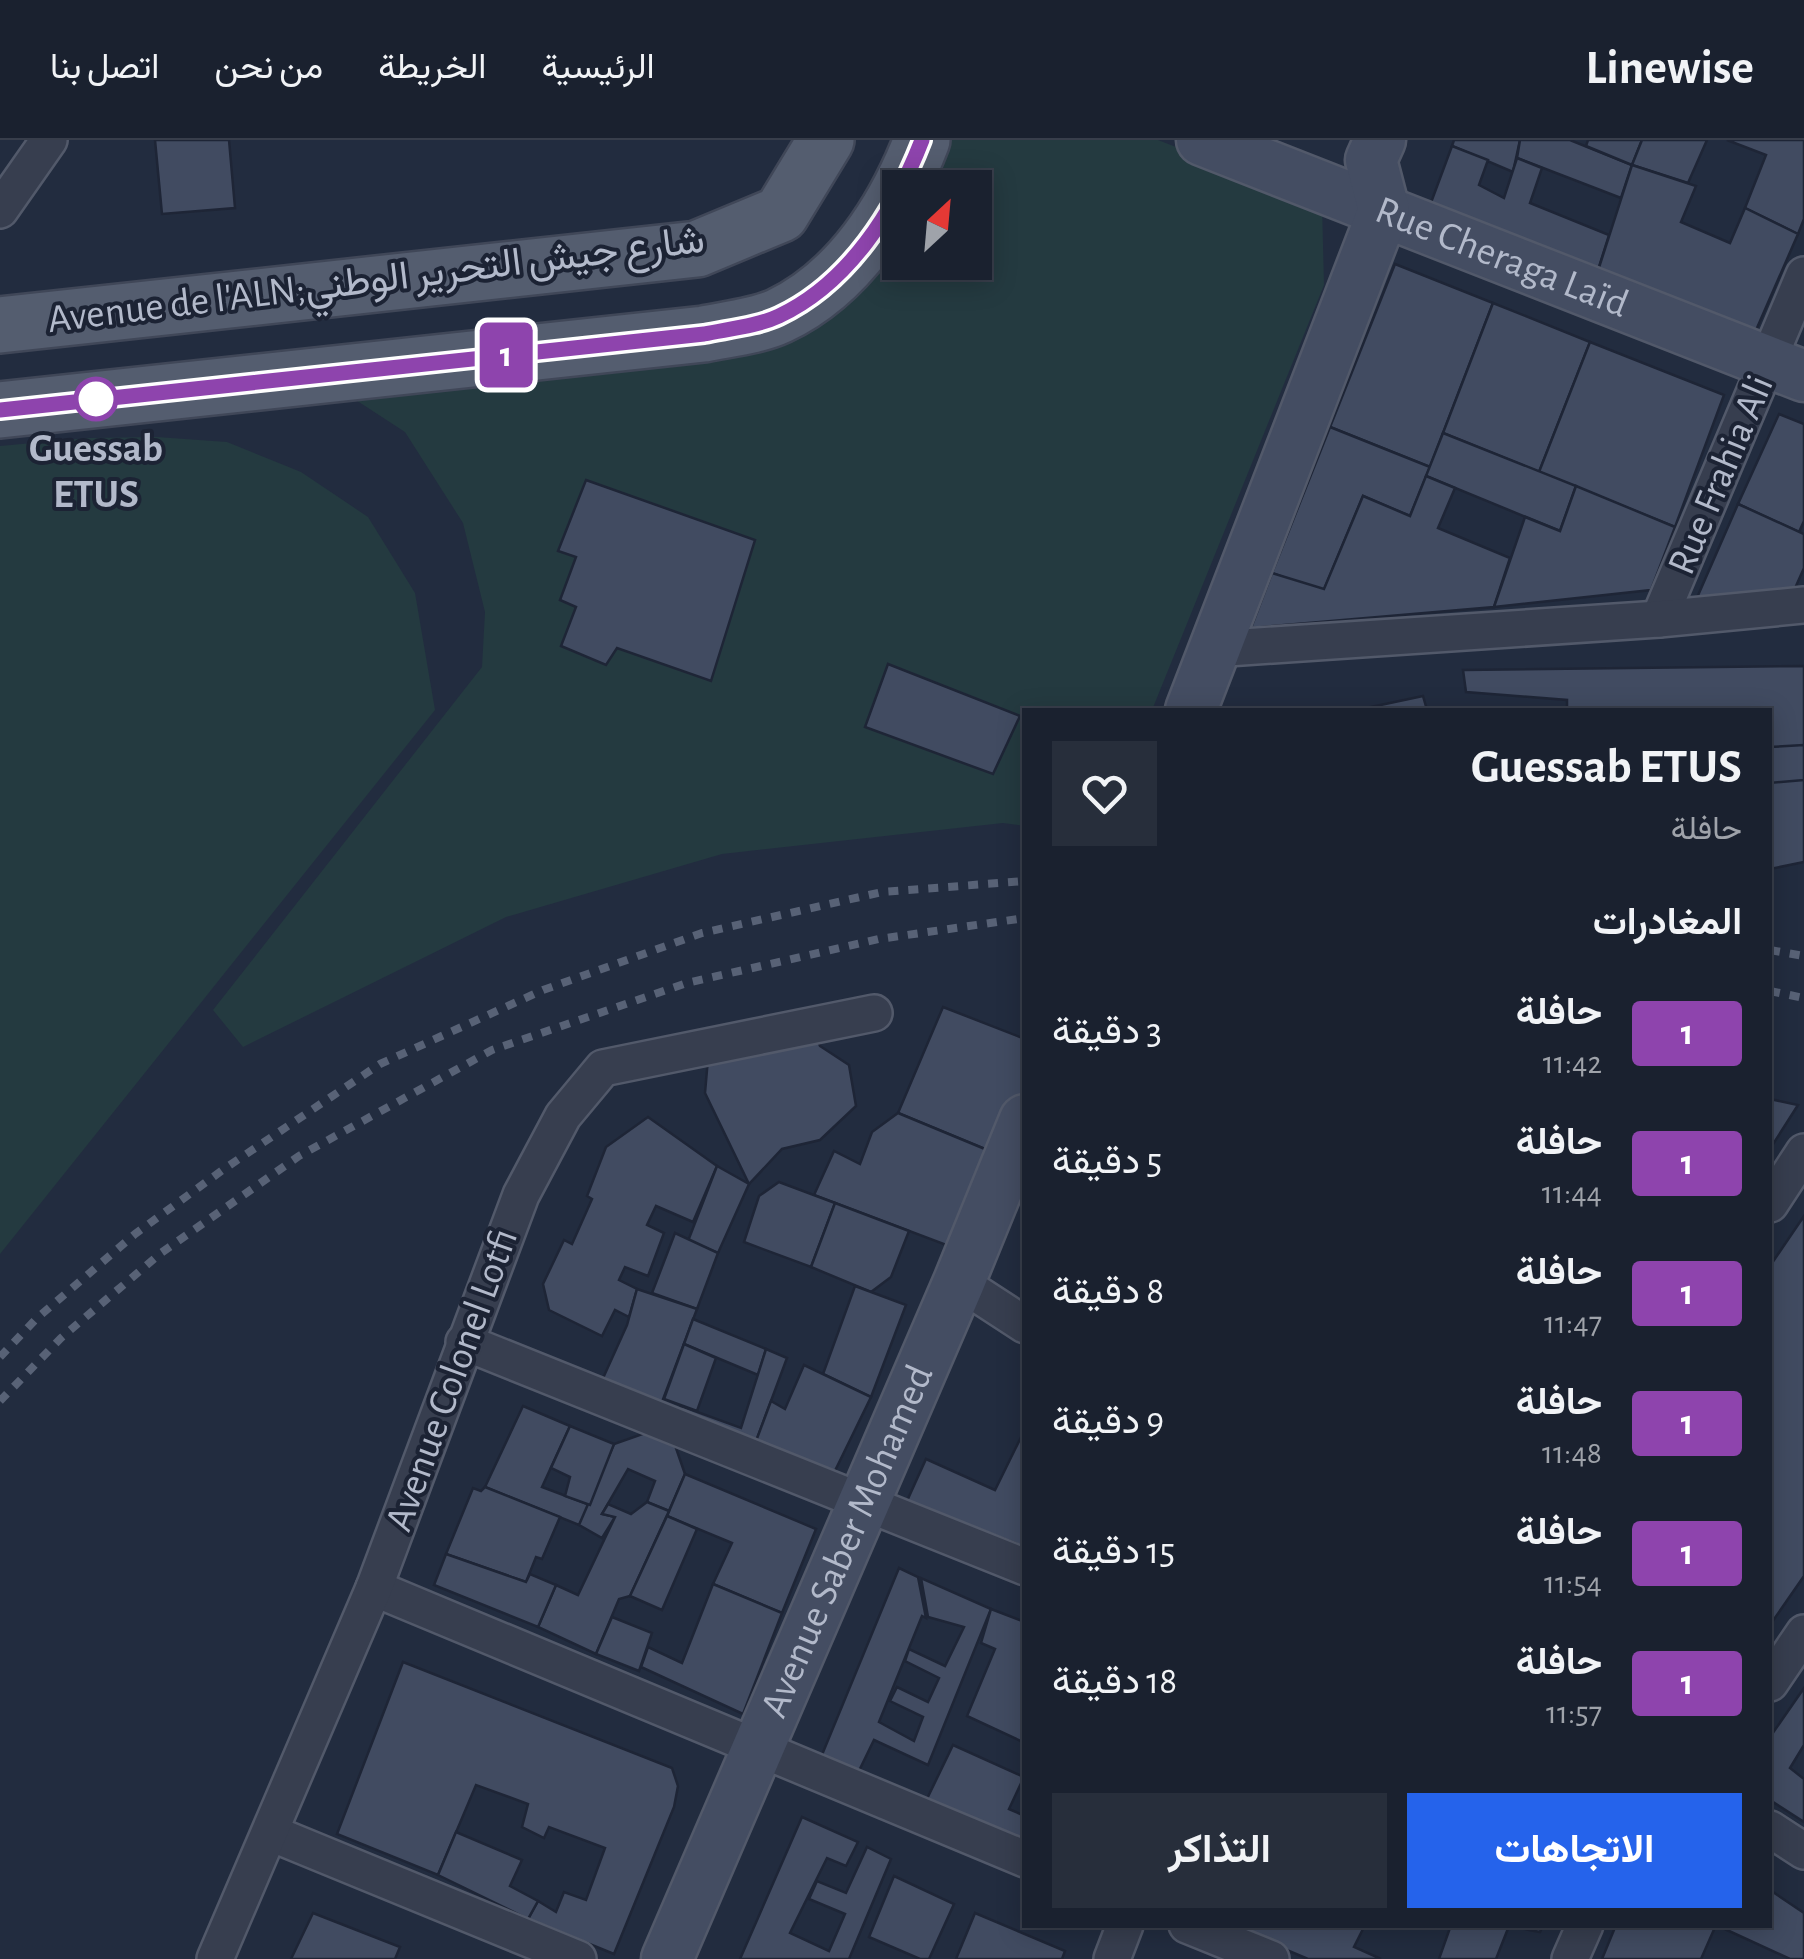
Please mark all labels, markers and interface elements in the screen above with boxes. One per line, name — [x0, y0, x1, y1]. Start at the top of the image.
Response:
text: Linewise — [1586, 45, 1754, 93]
text: اتصل بنا — [50, 50, 159, 85]
text: من نحن — [214, 50, 323, 85]
text: الخريطة — [378, 50, 486, 85]
text: الرئيسية — [541, 50, 655, 85]
north arrow — [882, 170, 992, 280]
map controls — [882, 170, 992, 280]
street label: Rue Cheraga Laïd — [1370, 190, 1634, 325]
street label: Avenue de l'ALN;شارع جيش التحرير الوطني — [45, 220, 708, 351]
line badge: 1 — [474, 322, 538, 388]
text: 1 — [500, 338, 512, 373]
street label: Rue Frahia Ali — [1661, 370, 1781, 580]
marker: Guessab ETUS — [75, 378, 117, 420]
place label: Guessab ETUS — [29, 429, 163, 515]
button: heart — [1052, 741, 1157, 846]
text: Guessab ETUS — [1471, 744, 1742, 792]
text: حافلة — [1671, 813, 1742, 845]
text: المغادرات — [1593, 904, 1742, 942]
text: حافلة — [1516, 994, 1602, 1032]
text: 3 دقيقة — [1052, 1013, 1162, 1051]
text: 1 — [1681, 1016, 1693, 1051]
text: 11:42 — [1543, 1047, 1602, 1079]
text: حافلة — [1516, 1124, 1602, 1162]
text: 5 دقيقة — [1052, 1143, 1162, 1181]
text: 1 — [1681, 1146, 1693, 1181]
text: 11:44 — [1542, 1177, 1602, 1209]
street label: Avenue Colonel Lotfi — [379, 1224, 525, 1536]
text: حافلة — [1516, 1254, 1602, 1292]
text: 8 دقيقة — [1052, 1273, 1164, 1311]
text: 1 — [1681, 1276, 1693, 1311]
text: 11:47 — [1544, 1307, 1602, 1339]
street label: Avenue Saber Mohamed — [754, 1359, 941, 1723]
text: حافلة — [1516, 1384, 1602, 1422]
text: 9 دقيقة — [1052, 1403, 1164, 1441]
text: 1 — [1681, 1406, 1693, 1441]
text: 11:48 — [1542, 1437, 1602, 1469]
text: حافلة — [1516, 1514, 1602, 1552]
text: 15 دقيقة — [1052, 1533, 1175, 1571]
text: 1 — [1681, 1536, 1693, 1571]
text: 11:54 — [1544, 1567, 1602, 1599]
text: حافلة — [1516, 1644, 1602, 1682]
text: 18 دقيقة — [1052, 1663, 1177, 1701]
text: 1 — [1681, 1666, 1693, 1701]
text: 11:57 — [1546, 1697, 1602, 1729]
button: التذاكر — [1052, 1793, 1387, 1908]
button: الاتجاهات — [1407, 1793, 1742, 1908]

